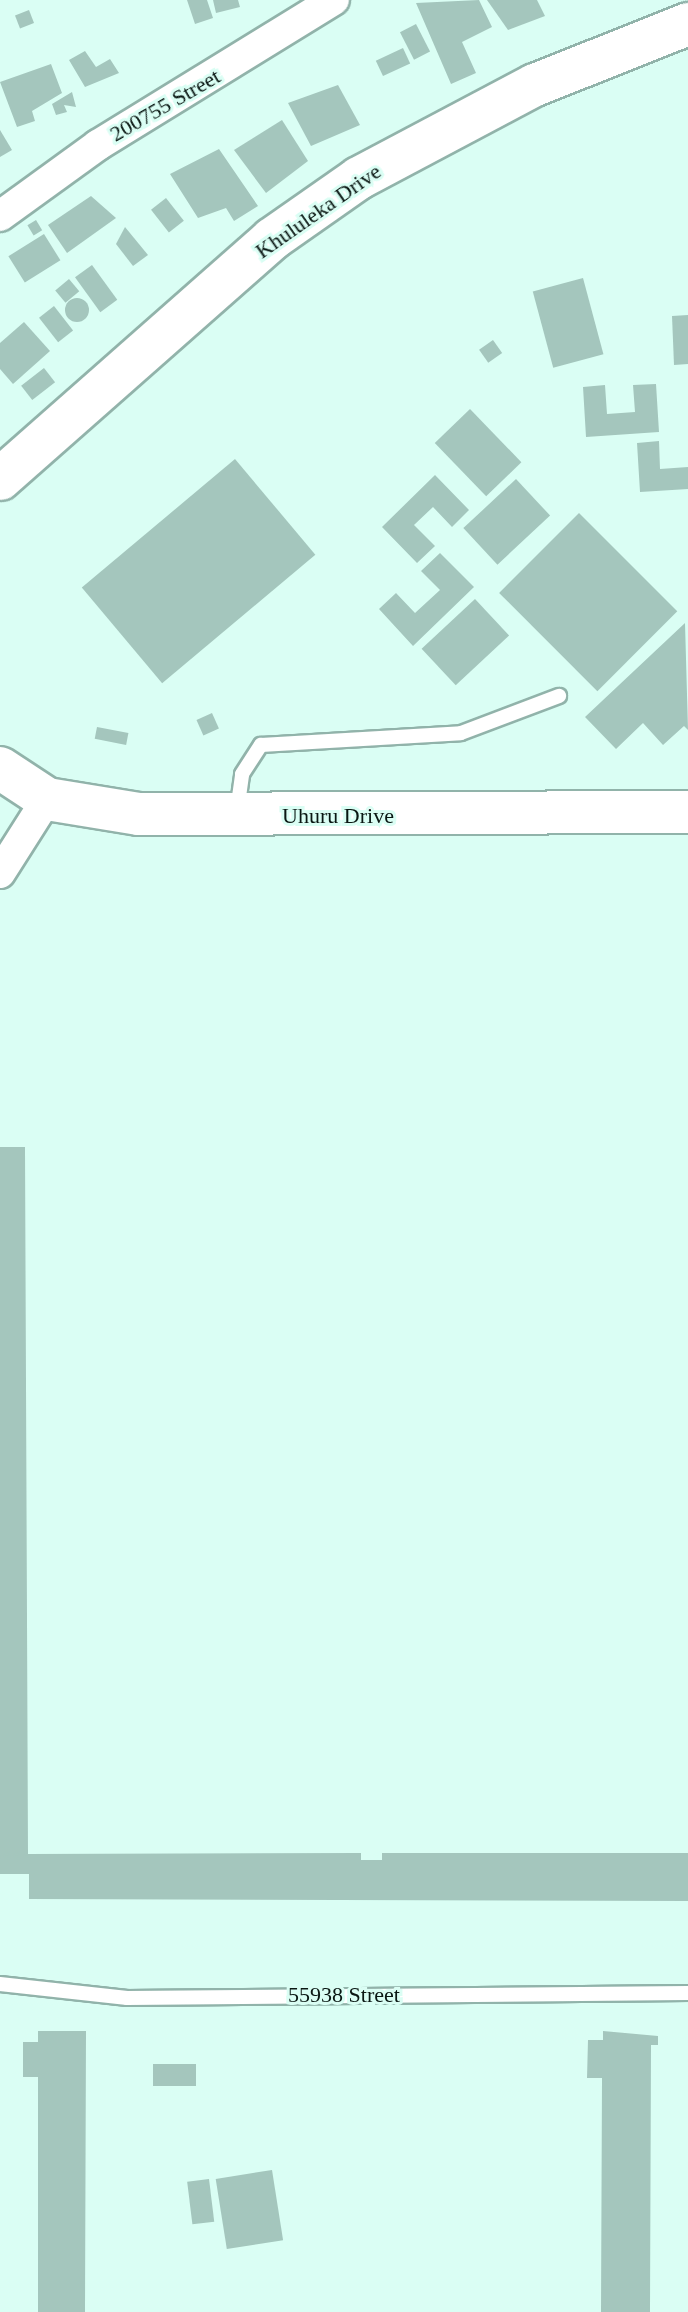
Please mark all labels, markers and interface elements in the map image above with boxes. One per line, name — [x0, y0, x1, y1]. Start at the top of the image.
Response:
street label: 200755 Street — [105, 63, 225, 147]
street label: Khululeka Drive — [250, 158, 386, 264]
street label: Uhuru Drive — [282, 803, 394, 829]
street label: 55938 Street — [288, 1982, 400, 2008]

